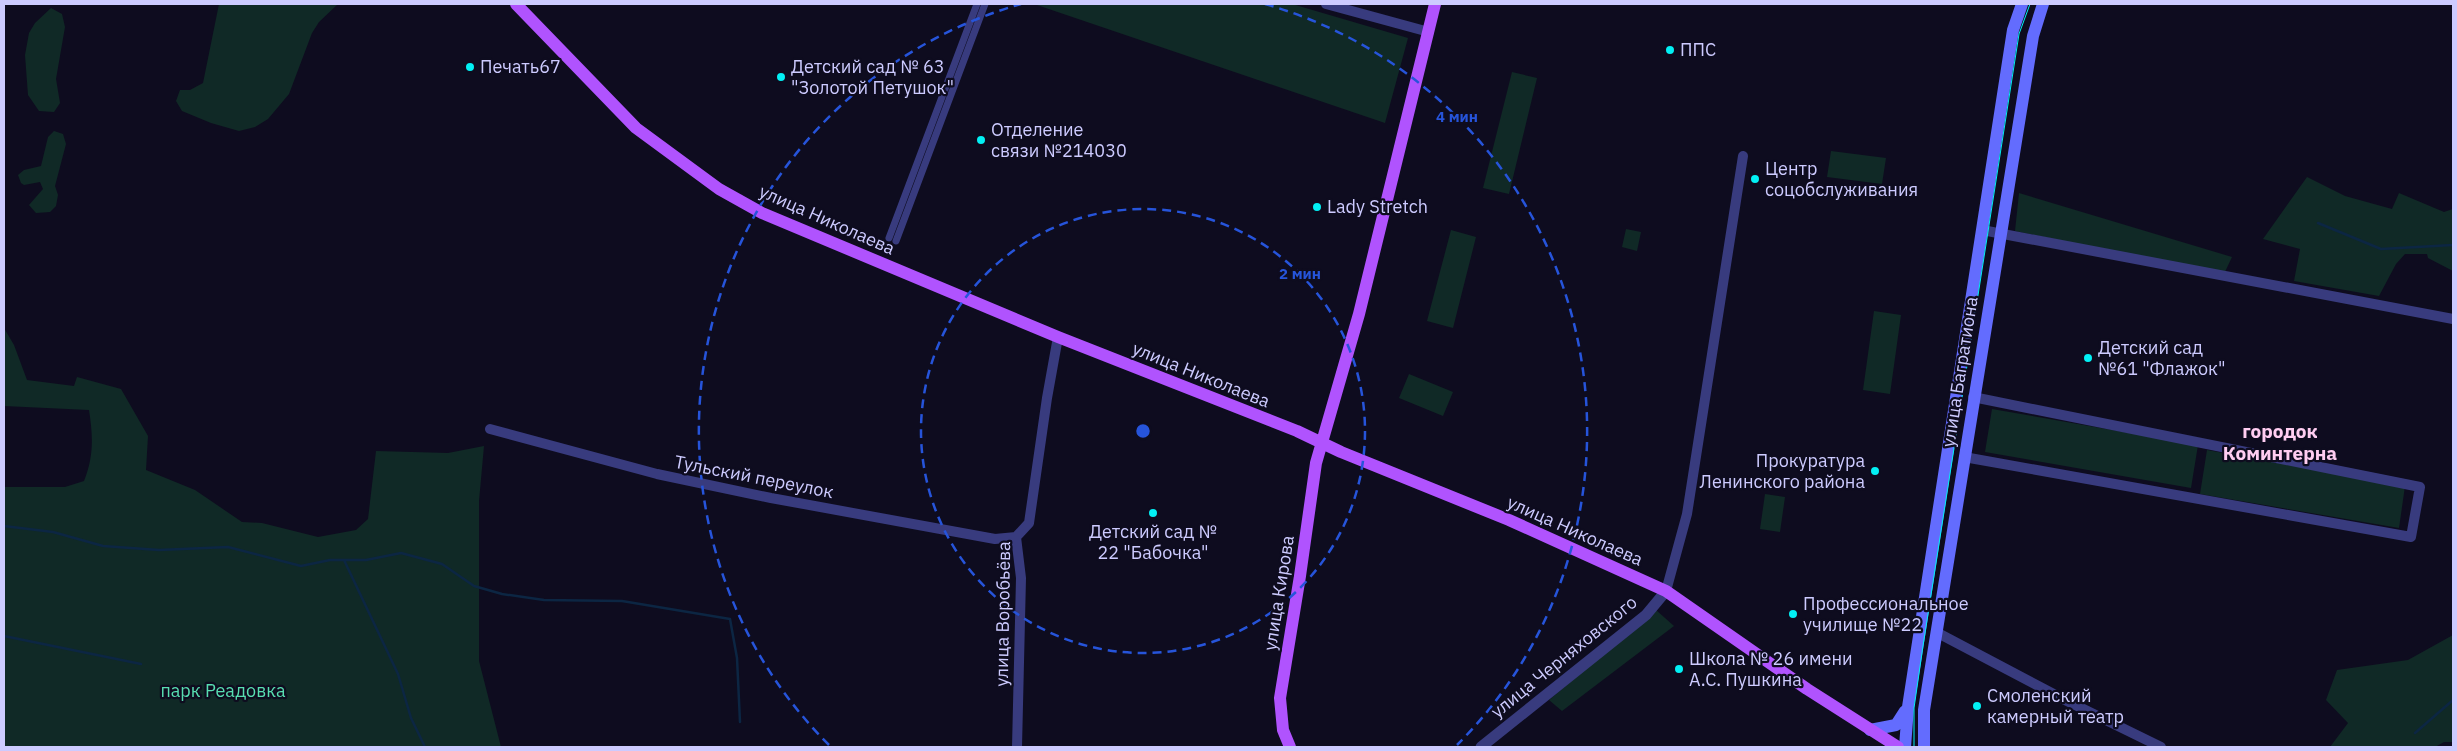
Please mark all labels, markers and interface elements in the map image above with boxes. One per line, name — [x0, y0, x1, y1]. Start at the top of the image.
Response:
place label: ППС — [1680, 38, 1716, 61]
marker: ППС — [1664, 44, 1676, 56]
place label: Печать67 — [480, 55, 561, 78]
place label: Детский сад № 63 "Золотой Петушок" — [791, 55, 954, 99]
marker: Печать67 — [464, 61, 476, 73]
marker: Детский сад № 63 "Золотой Петушок" — [775, 71, 787, 83]
text: 4 мин — [1436, 107, 1478, 126]
place label: Отделение связи №214030 — [991, 118, 1127, 162]
marker: Отделение связи №214030 — [975, 134, 987, 146]
place label: Центр соцобслуживания — [1765, 157, 1918, 201]
marker: Центр соцобслуживания — [1749, 173, 1761, 185]
street label: улица Николаева — [756, 179, 899, 260]
place label: Lady Stretch — [1327, 195, 1428, 218]
marker: Lady Stretch — [1311, 201, 1323, 213]
text: 2 мин — [1279, 264, 1321, 283]
street label: улица Багратиона — [1936, 295, 1983, 449]
street label: улица Николаева — [1129, 336, 1274, 413]
place label: Детский сад №61 "Флажок" — [2098, 336, 2225, 380]
marker: Детский сад №61 "Флажок" — [2082, 352, 2094, 364]
district label: городок Коминтерна — [2223, 419, 2337, 465]
centre of rings — [1134, 422, 1152, 440]
place label: Прокуратура Ленинского района — [1700, 449, 1865, 493]
street label: Тульский переулок — [673, 450, 836, 503]
marker: Прокуратура Ленинского района — [1869, 465, 1881, 477]
street label: улица Николаева — [1504, 490, 1647, 571]
marker: Детский сад № 22 "Бабочка" — [1147, 507, 1159, 519]
place label: Детский сад № 22 "Бабочка" — [1089, 520, 1217, 564]
street label: улица Кирова — [1258, 533, 1299, 652]
street label: улица Воробьёва — [990, 541, 1015, 687]
street label: улица Черняховского — [1486, 591, 1641, 723]
place label: Профессиональное училище №22 — [1803, 592, 1969, 636]
marker: Профессиональное училище №22 — [1787, 608, 1799, 620]
place label: Школа № 26 имени А.С. Пушкина — [1689, 647, 1853, 691]
marker: Школа № 26 имени А.С. Пушкина — [1673, 663, 1685, 675]
park label: парк Реадовка — [160, 679, 286, 702]
place label: Смоленский камерный театр — [1987, 684, 2124, 728]
marker: Смоленский камерный театр — [1971, 700, 1983, 712]

